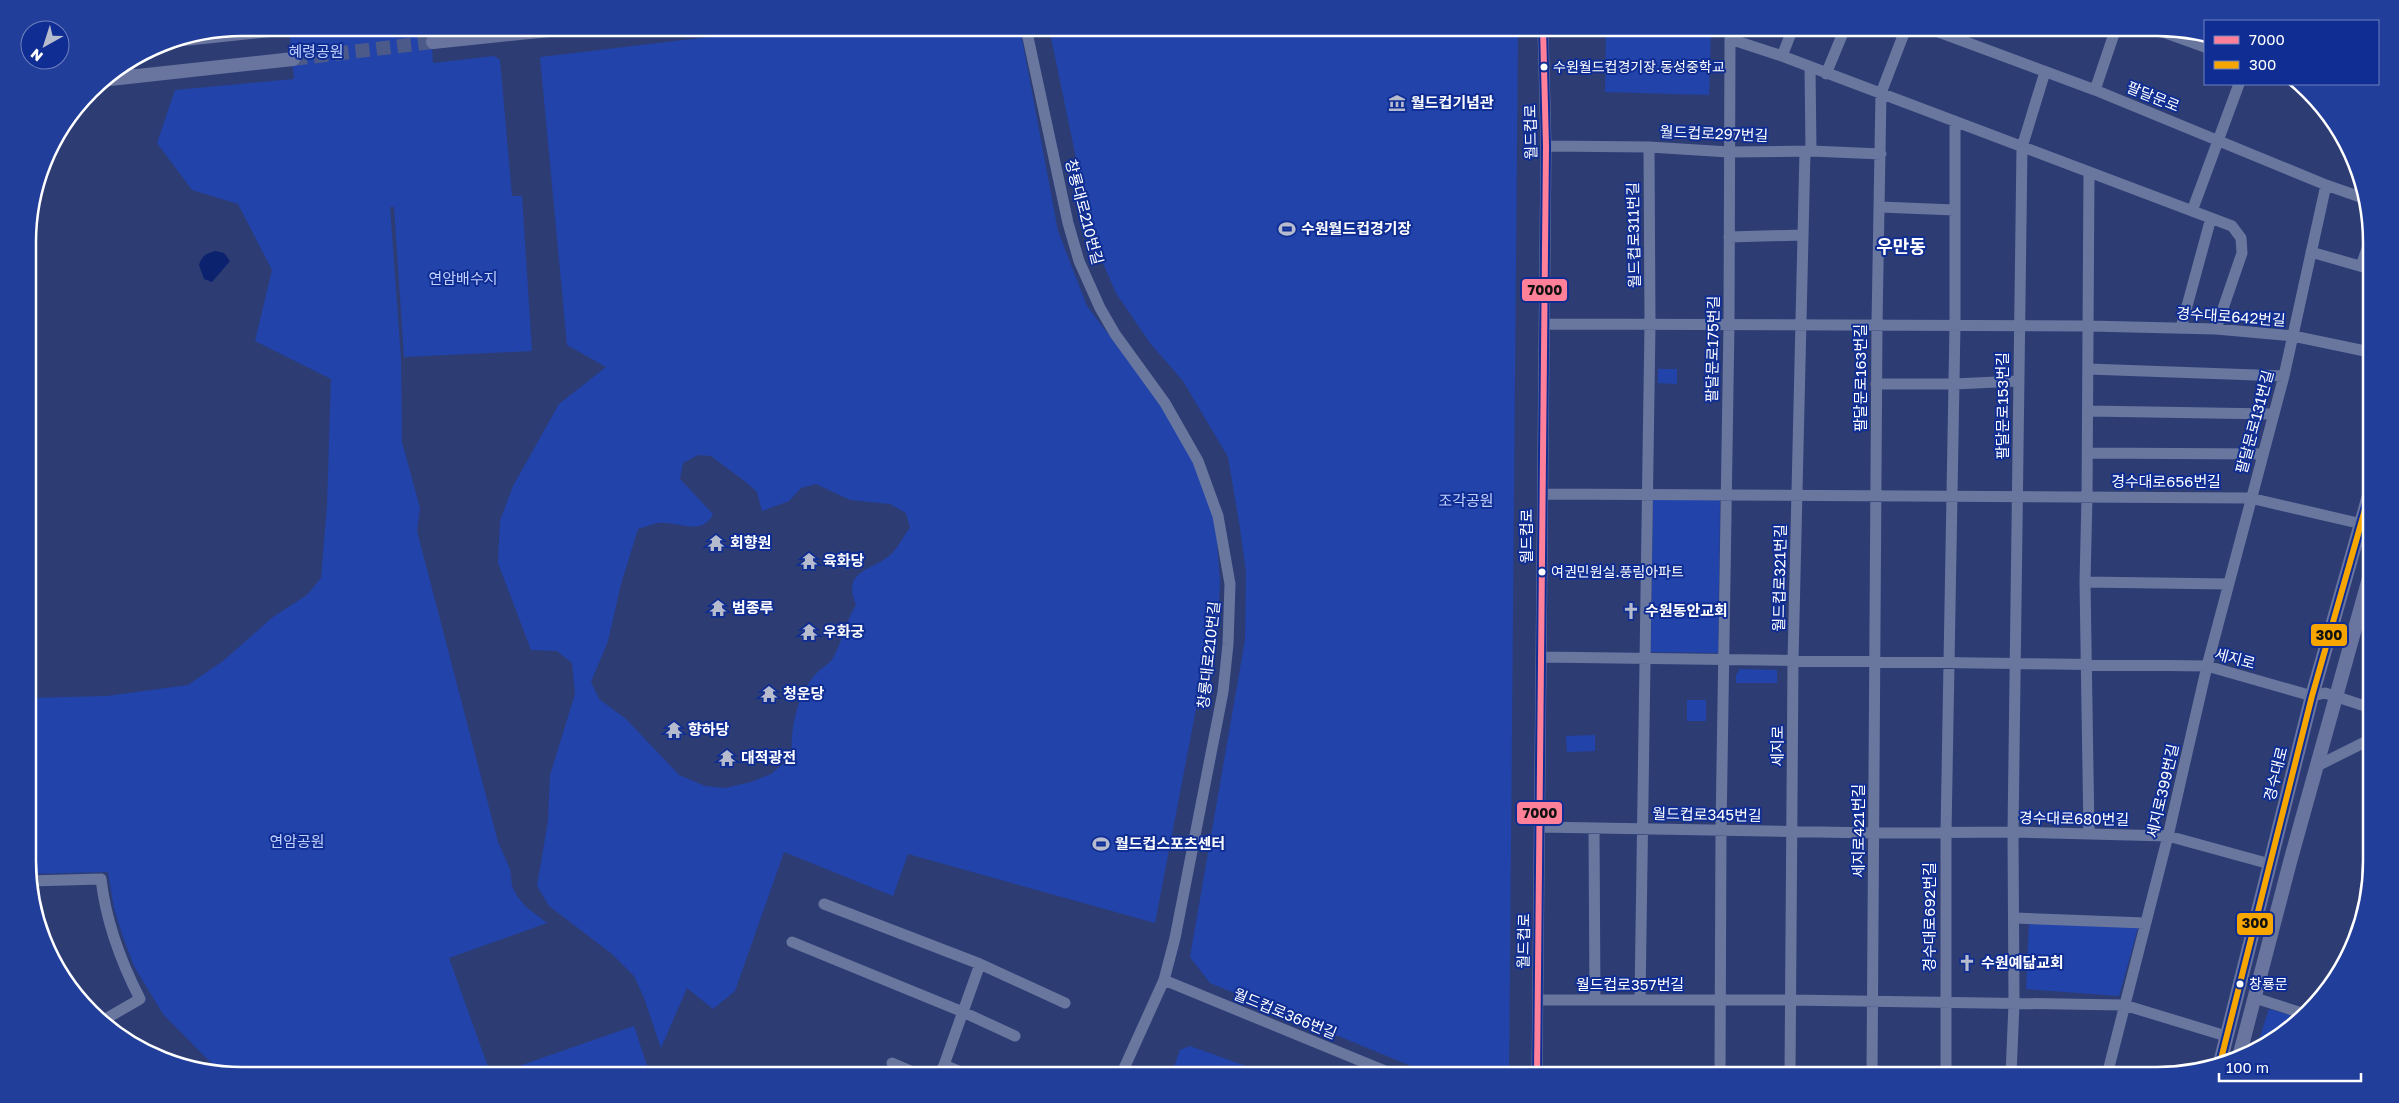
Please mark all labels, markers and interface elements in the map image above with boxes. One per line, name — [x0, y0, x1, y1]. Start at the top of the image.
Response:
north arrow — [20, 20, 70, 70]
legend — [2204, 20, 2379, 85]
text: 7000 — [2249, 30, 2285, 48]
park label: 혜령공원 — [288, 42, 344, 60]
text: N — [27, 46, 46, 65]
text: 300 — [2249, 55, 2276, 73]
place label: 수원월드컵경기장.동성중학교 — [1553, 58, 1725, 75]
marker: 수원월드컵경기장.동성중학교 — [1539, 62, 1549, 72]
street label: 팔달문로 — [2124, 77, 2182, 115]
museum icon: 월드컵기념관 — [1387, 93, 1407, 113]
place label: 월드컵기념관 — [1411, 93, 1494, 111]
street label: 월드컵로 — [1521, 104, 1539, 160]
street label: 월드컵로297번길 — [1659, 122, 1769, 144]
street label: 창룡대로210번길 — [1062, 157, 1108, 266]
street label: 월드컵로311번길 — [1623, 182, 1643, 288]
sports icon: 수원월드컵경기장 — [1277, 219, 1297, 239]
place label: 수원월드컵경기장 — [1301, 219, 1412, 237]
district label: 우만동 — [1876, 235, 1926, 257]
park label: 연암배수지 — [428, 269, 498, 287]
line badge: 7000 — [1521, 278, 1568, 302]
text: 7000 — [1528, 281, 1562, 298]
street label: 팔달문로175번길 — [1702, 295, 1722, 402]
street label: 경수대로642번길 — [2176, 303, 2286, 329]
street label: 팔달문로163번길 — [1851, 324, 1869, 432]
street label: 팔달문로153번길 — [1993, 352, 2011, 460]
street label: 팔달문로131번길 — [2232, 368, 2276, 475]
street label: 경수대로656번길 — [2111, 472, 2221, 490]
park label: 조각공원 — [1438, 491, 1494, 509]
street label: 월드컵로 — [1517, 508, 1535, 564]
street label: 월드컵로321번길 — [1769, 524, 1789, 632]
temple icon: 회향원 — [706, 533, 726, 553]
place label: 회향원 — [730, 533, 771, 551]
temple icon: 육화당 — [799, 551, 819, 571]
place label: 육화당 — [823, 551, 865, 569]
place label: 여권민원실.풍림아파트 — [1551, 563, 1684, 580]
marker: 여권민원실.풍림아파트 — [1537, 567, 1547, 577]
temple icon: 범종루 — [708, 598, 728, 618]
place label: 범종루 — [732, 598, 774, 616]
street label: 창룡대로210번길 — [1193, 600, 1223, 710]
church icon: 수원동안교회 — [1621, 601, 1641, 621]
place label: 수원동안교회 — [1645, 601, 1728, 619]
temple icon: 우화궁 — [799, 622, 819, 642]
place label: 우화궁 — [823, 622, 865, 640]
line badge: 300 — [2310, 623, 2348, 647]
text: 300 — [2316, 626, 2342, 643]
street label: 세지로 — [2213, 644, 2258, 672]
temple icon: 청운당 — [759, 684, 779, 704]
place label: 청운당 — [783, 684, 825, 702]
temple icon: 향하당 — [664, 720, 684, 740]
place label: 향하당 — [688, 720, 730, 738]
street label: 세지로 — [1768, 725, 1786, 767]
street label: 세지로399번길 — [2142, 742, 2182, 840]
street label: 경수대로 — [2260, 745, 2290, 803]
temple icon: 대적광전 — [717, 748, 737, 768]
place label: 대적광전 — [741, 748, 796, 766]
street label: 세지로421번길 — [1849, 784, 1867, 878]
line badge: 7000 — [1516, 801, 1563, 825]
text: 7000 — [1523, 804, 1557, 821]
street label: 월드컵로345번길 — [1652, 804, 1762, 824]
street label: 경수대로680번길 — [2019, 808, 2129, 828]
park label: 연암공원 — [269, 832, 325, 850]
sports icon: 월드컵스포츠센터 — [1091, 834, 1111, 854]
place label: 월드컵스포츠센터 — [1115, 834, 1225, 852]
street label: 경수대로692번길 — [1920, 862, 1938, 972]
line badge: 300 — [2236, 912, 2274, 936]
street label: 월드컵로 — [1514, 913, 1532, 969]
text: 300 — [2242, 914, 2268, 931]
church icon: 수원예닮교회 — [1957, 953, 1977, 973]
place label: 수원예닮교회 — [1981, 953, 2064, 971]
street label: 월드컵로357번길 — [1576, 975, 1684, 993]
place label: 창룡문 — [2249, 975, 2288, 992]
marker: 창룡문 — [2235, 979, 2245, 989]
street label: 월드컵로366번길 — [1231, 984, 1340, 1042]
scale bar — [2219, 1050, 2362, 1082]
text: 100 m — [2226, 1058, 2269, 1076]

